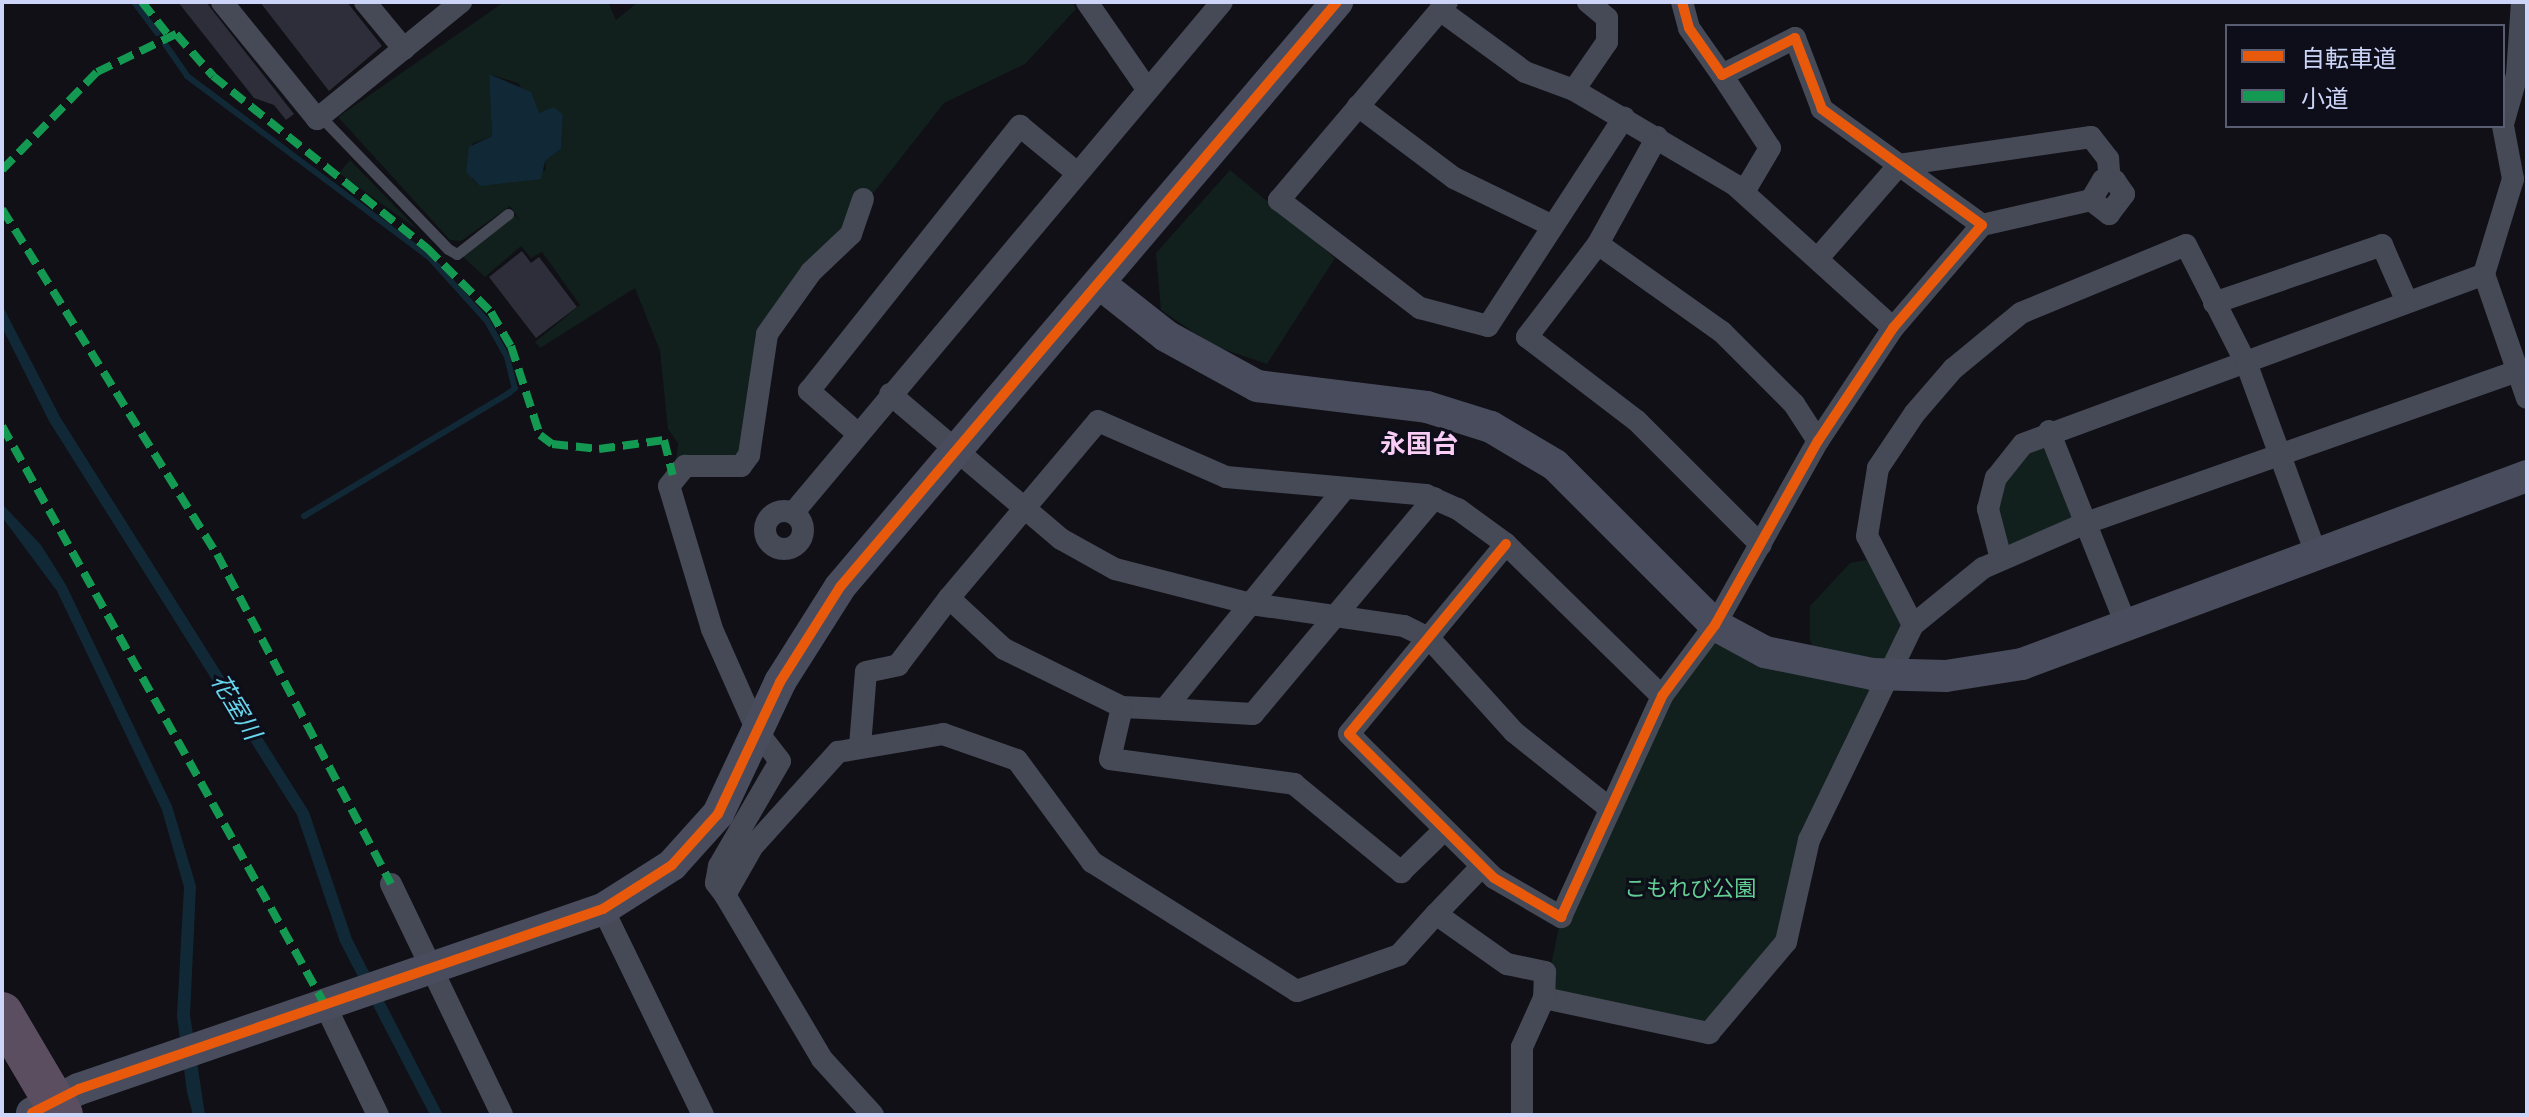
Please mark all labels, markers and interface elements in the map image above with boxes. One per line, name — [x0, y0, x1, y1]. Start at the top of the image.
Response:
legend — [2225, 24, 2505, 128]
text: 自転車道 — [2301, 41, 2397, 74]
text: 小道 — [2301, 81, 2349, 114]
district label: 永国台 — [1380, 428, 1458, 460]
water label: 花室川 — [206, 668, 268, 744]
park label: こもれび公園 — [1624, 875, 1756, 901]

